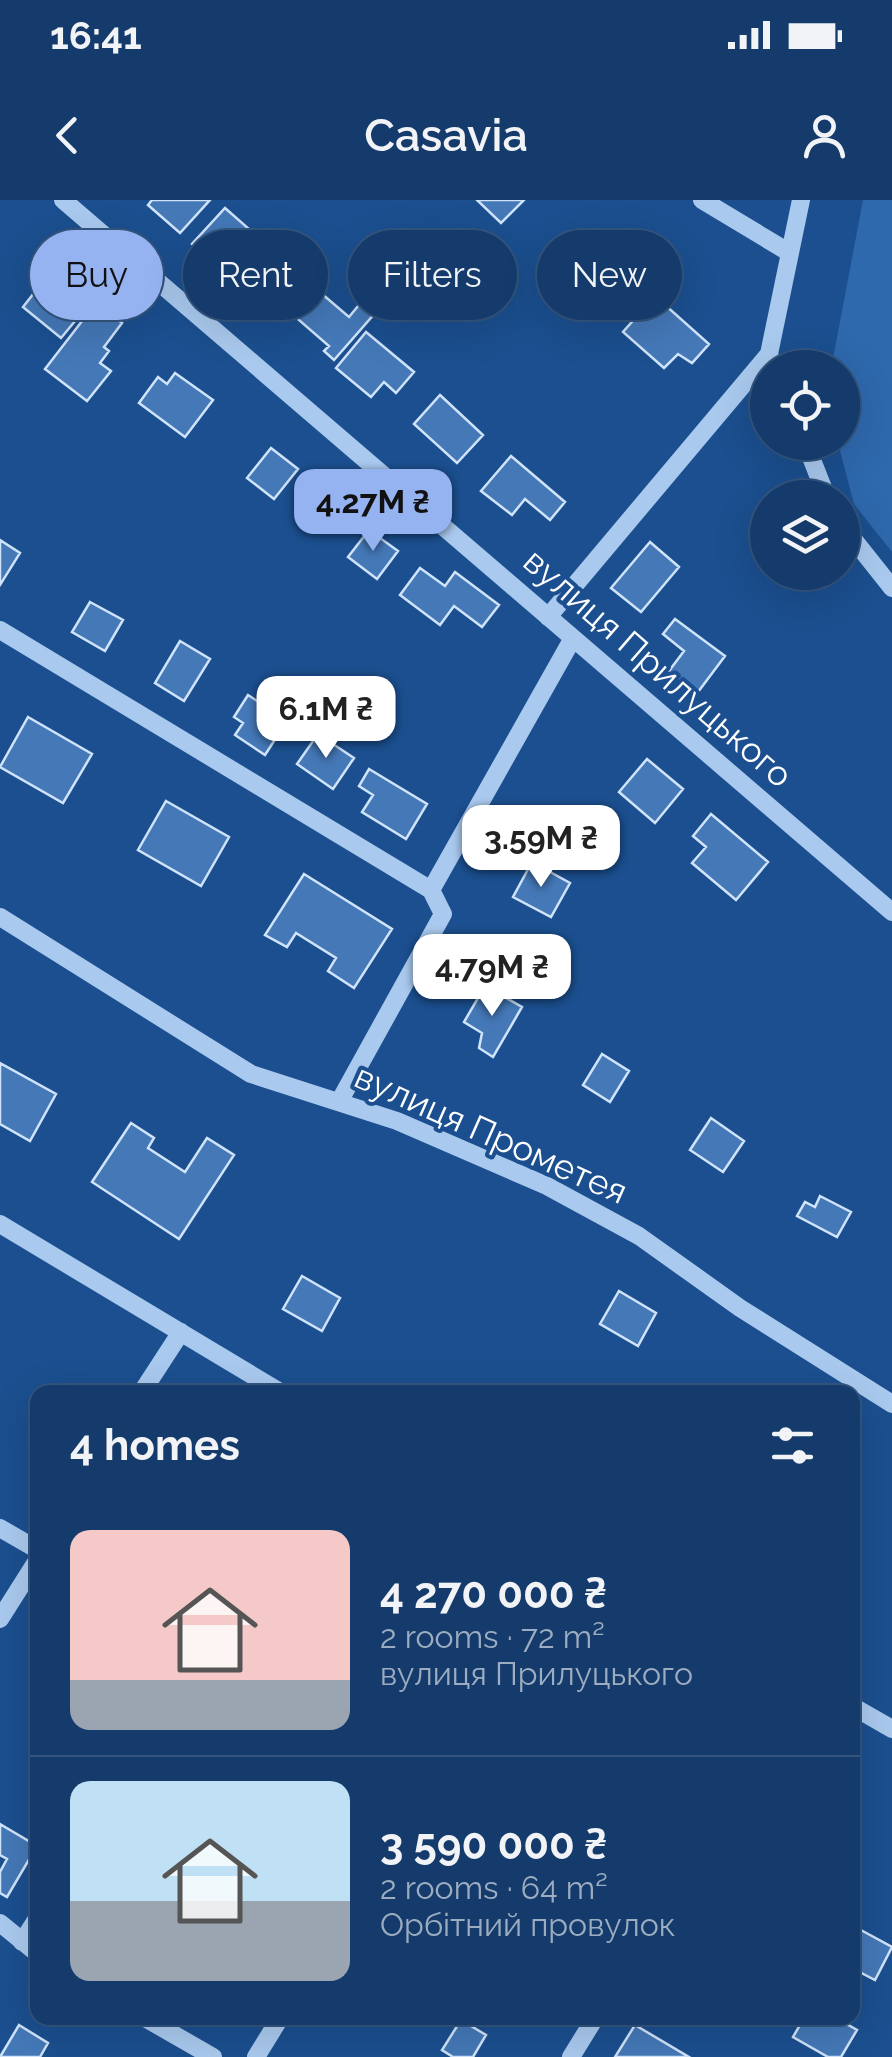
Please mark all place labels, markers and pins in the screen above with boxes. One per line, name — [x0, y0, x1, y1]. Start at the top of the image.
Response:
pin: 4.27M ₴ — [281, 469, 465, 554]
pin: 6.1M ₴ — [245, 676, 407, 761]
pin: 3.59M ₴ — [449, 805, 633, 890]
pin: 4.79M ₴ — [400, 934, 584, 1019]

